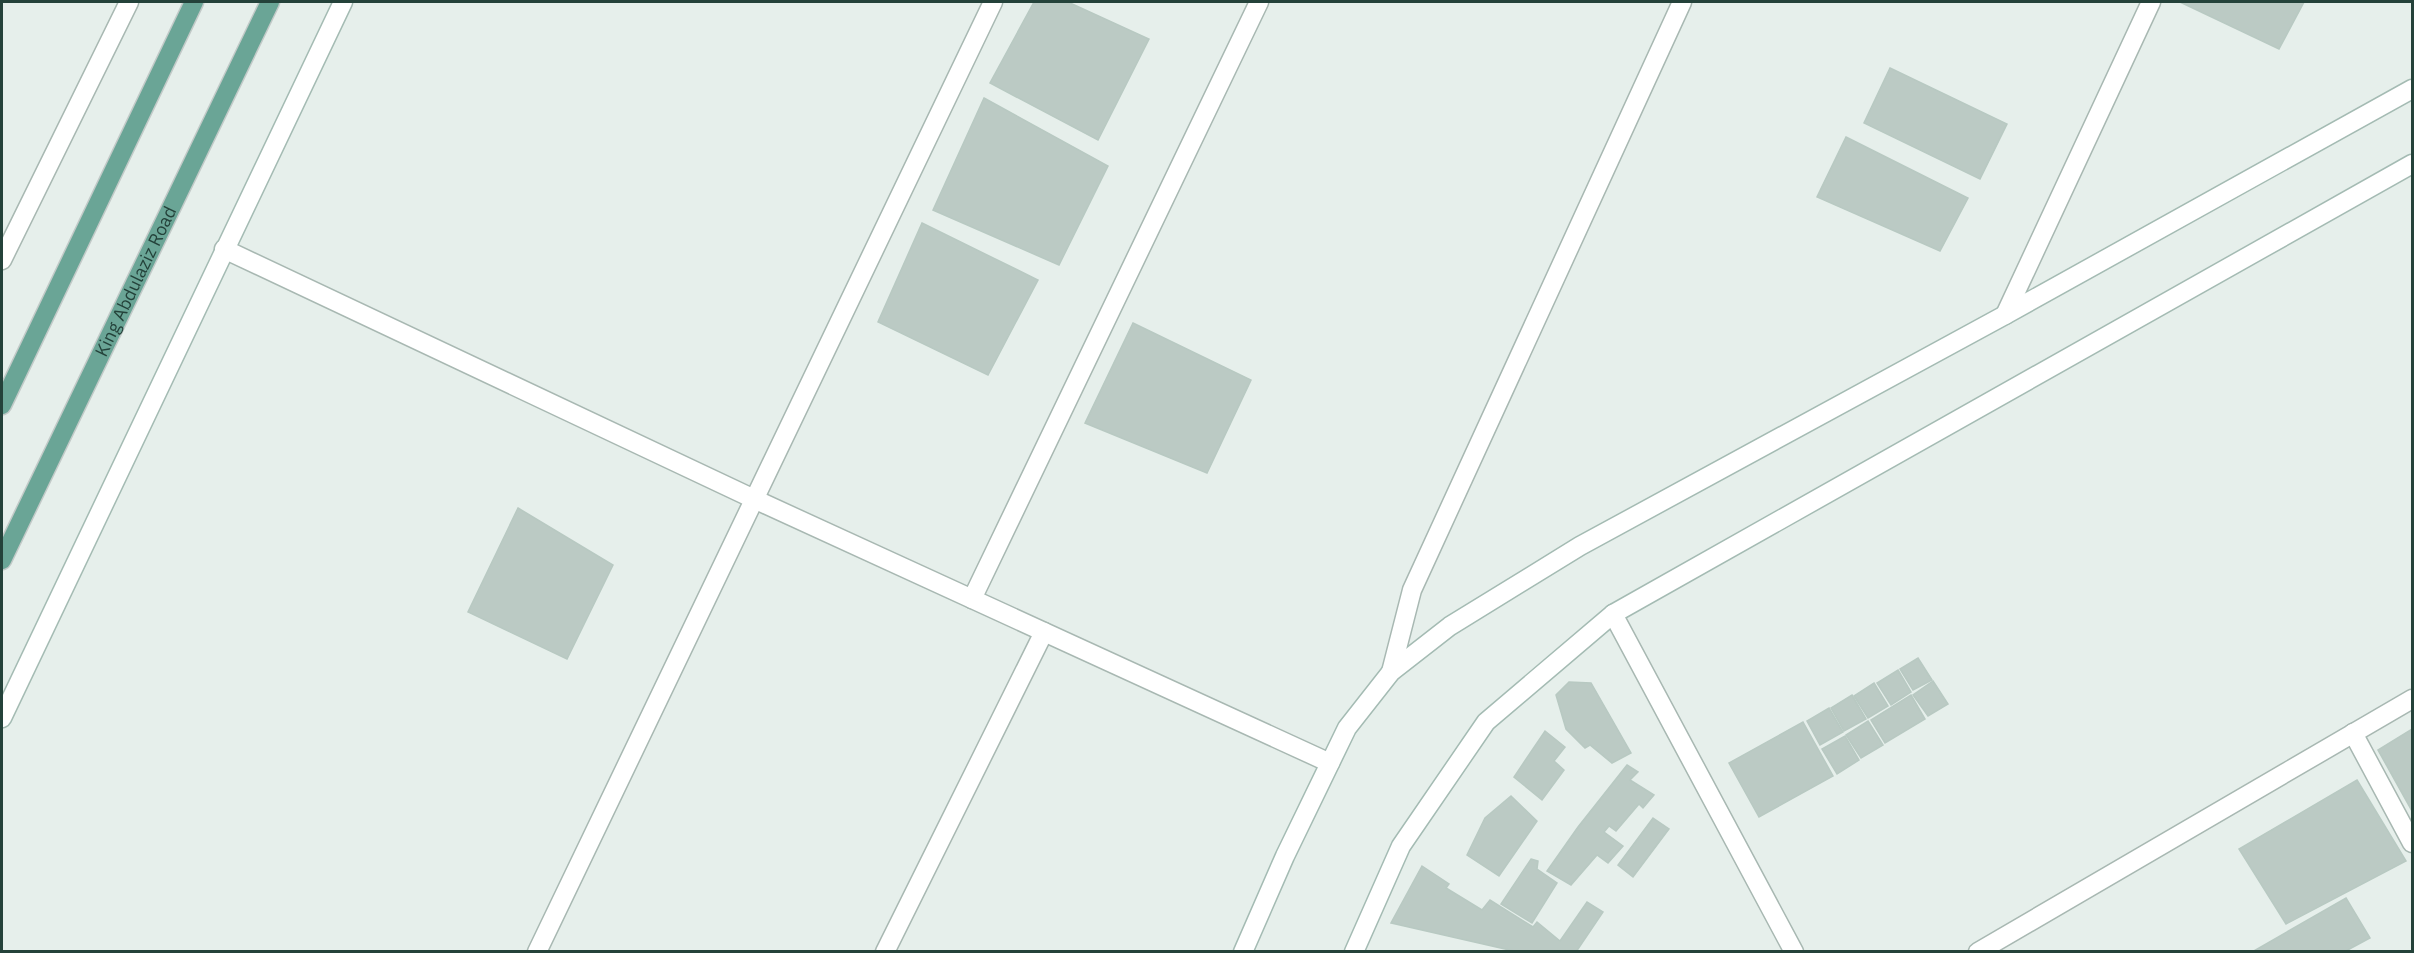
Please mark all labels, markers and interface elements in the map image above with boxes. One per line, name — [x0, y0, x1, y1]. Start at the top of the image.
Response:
street label: King Abdulaziz Road — [89, 202, 181, 360]

